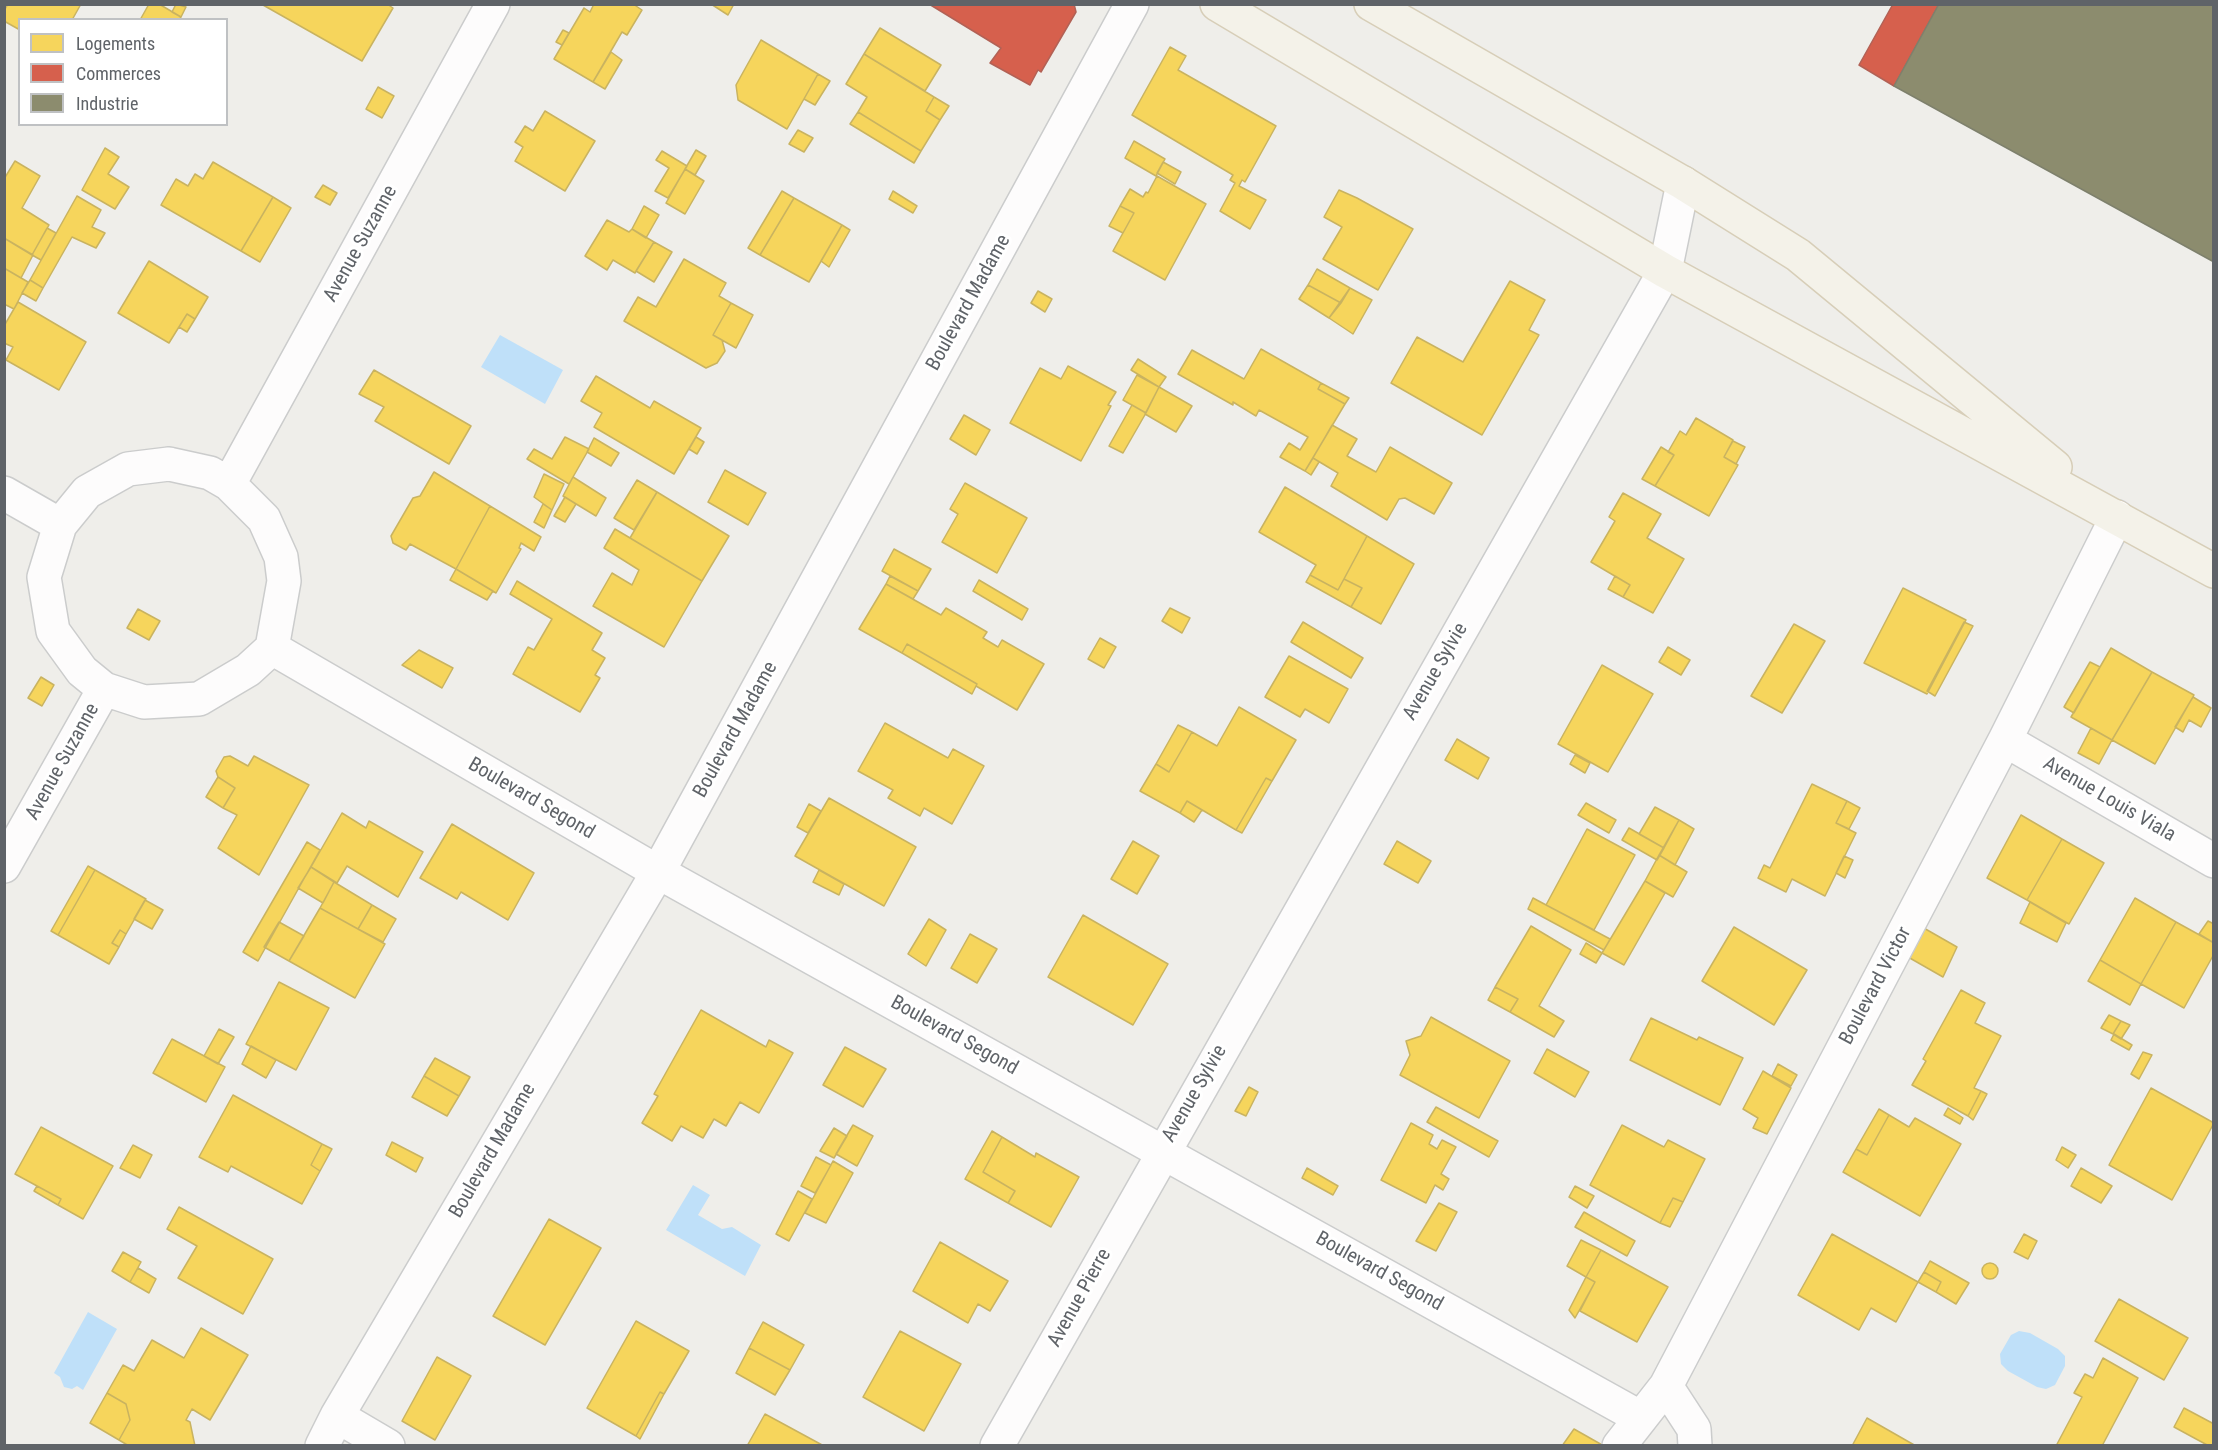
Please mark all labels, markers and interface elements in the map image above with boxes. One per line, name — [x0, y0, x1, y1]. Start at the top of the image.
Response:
legend — [18, 18, 228, 126]
text: Logements — [76, 33, 155, 54]
text: Commerces — [76, 63, 161, 84]
text: Industrie — [76, 93, 138, 114]
street label: Avenue Suzanne — [319, 182, 403, 306]
street label: Boulevard Madame — [922, 231, 1016, 375]
street label: Avenue Sylvie — [1399, 619, 1473, 725]
street label: Boulevard Madame — [689, 658, 783, 802]
street label: Avenue Suzanne — [21, 700, 105, 824]
street label: Avenue Louis Viala — [2038, 752, 2180, 848]
street label: Boulevard Segond — [463, 753, 599, 845]
street label: Boulevard Victor — [1835, 923, 1917, 1049]
street label: Boulevard Segond — [886, 991, 1022, 1081]
street label: Avenue Sylvie — [1158, 1041, 1232, 1147]
street label: Boulevard Madame — [445, 1079, 541, 1223]
street label: Boulevard Segond — [1311, 1227, 1447, 1317]
street label: Avenue Pierre — [1043, 1245, 1117, 1351]

